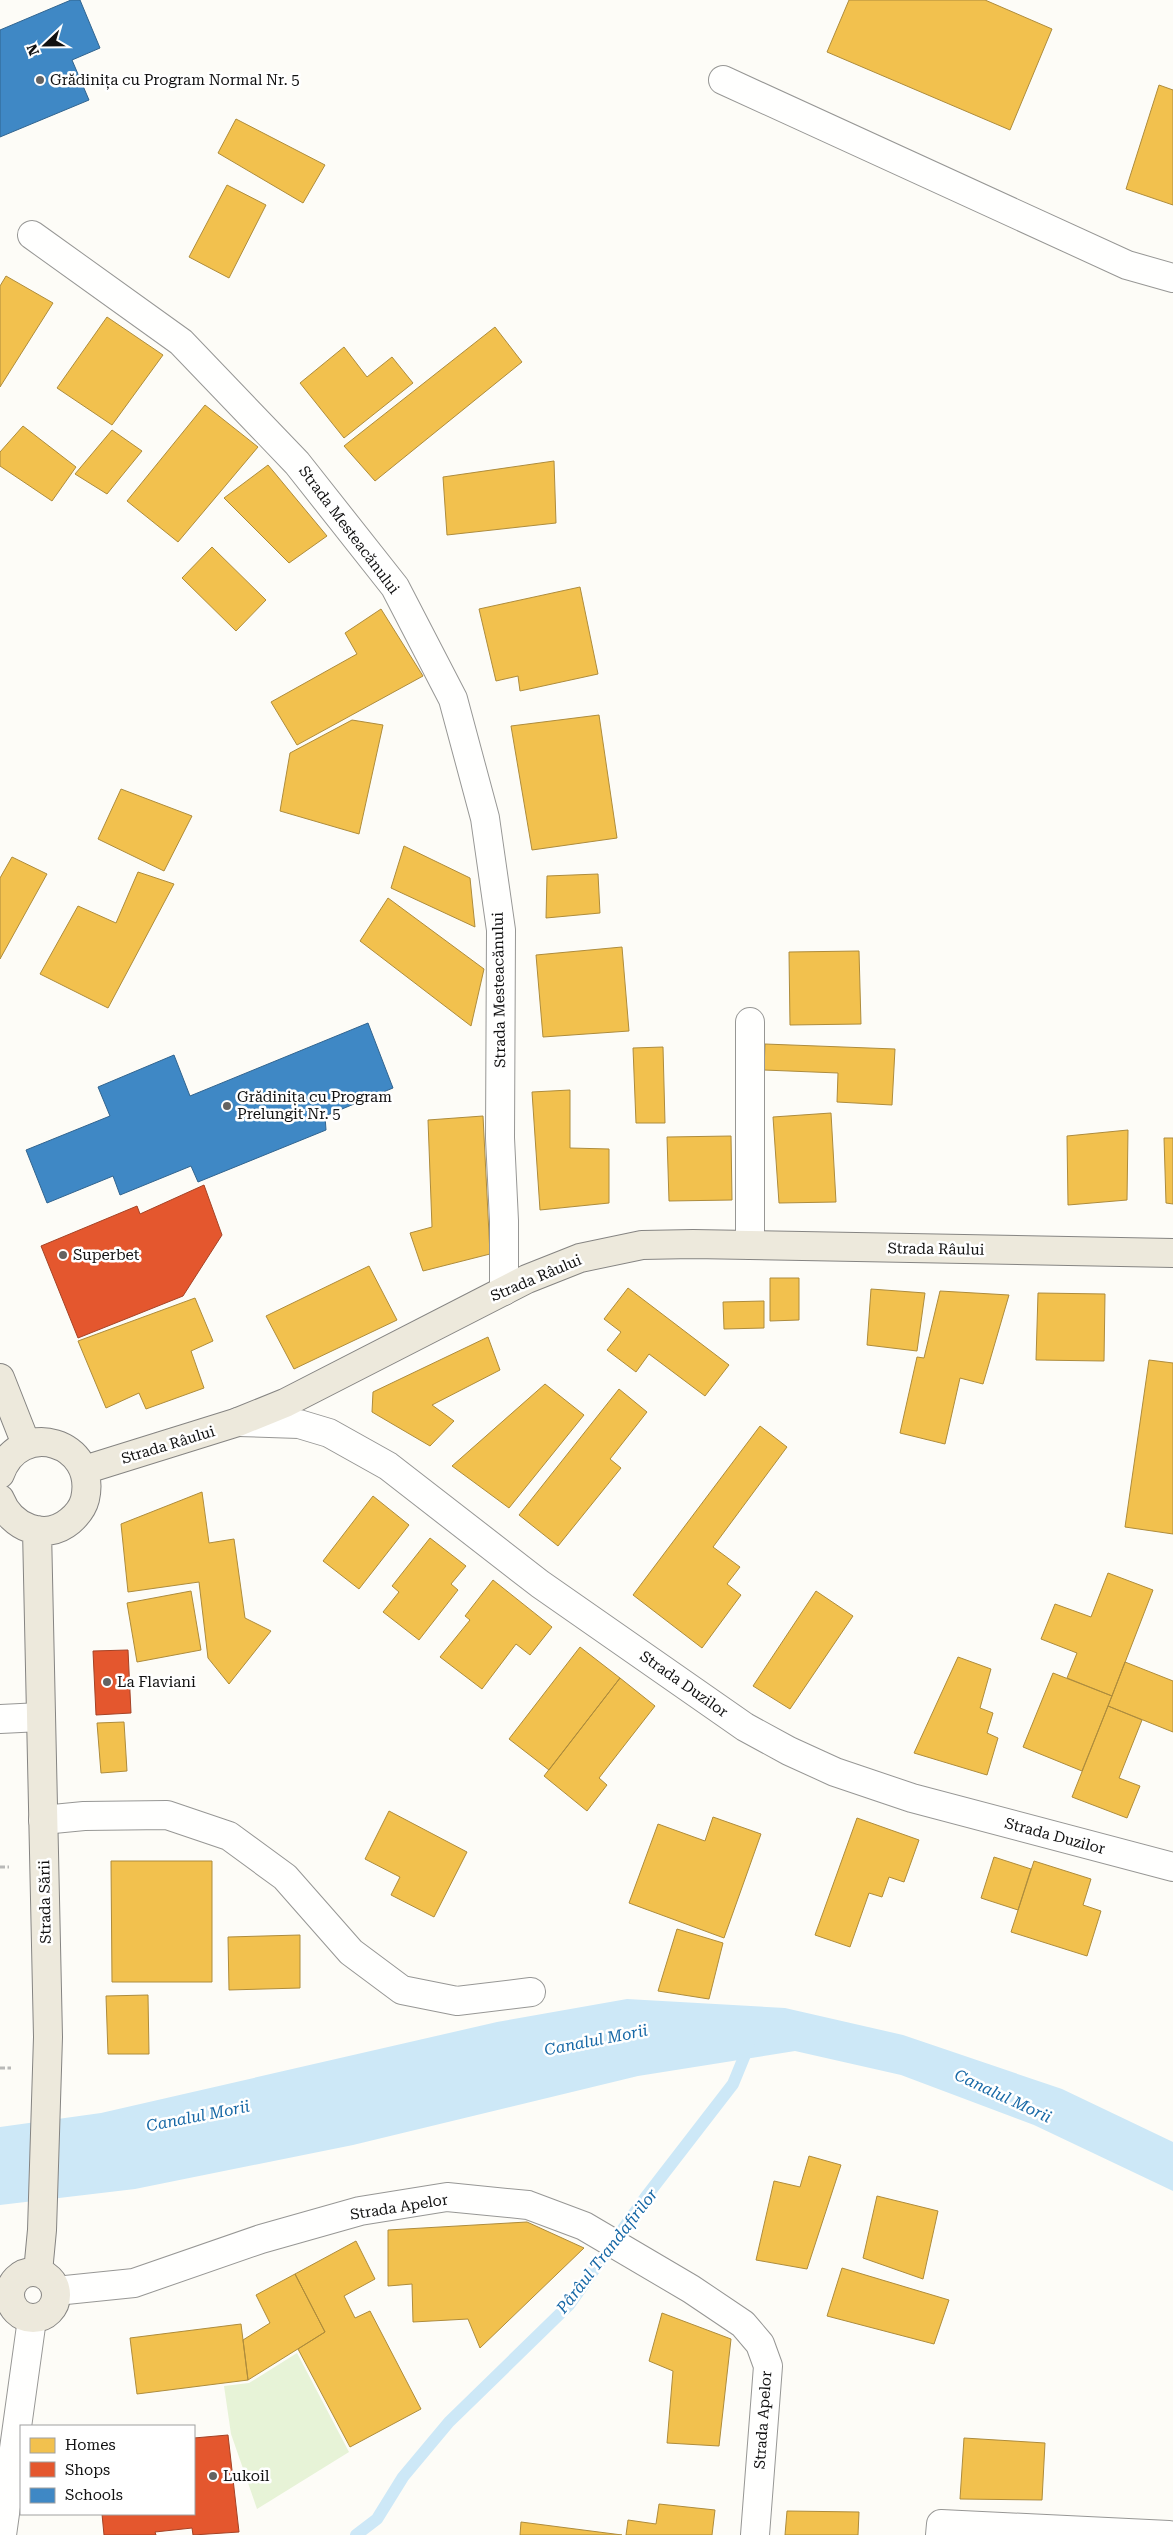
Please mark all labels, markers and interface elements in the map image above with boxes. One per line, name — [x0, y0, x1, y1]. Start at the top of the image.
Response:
north arrow — [20, 20, 70, 70]
text: N — [23, 42, 42, 58]
place label: Grădinița cu Program Normal Nr. 5 — [50, 71, 300, 90]
marker: Grădinița cu Program Normal Nr. 5 — [34, 74, 46, 86]
street label: Strada Mesteacănului — [295, 462, 403, 598]
street label: Strada Mesteacănului — [489, 912, 509, 1068]
place label: Grădinița cu Program Prelungit Nr. 5 — [237, 1088, 392, 1123]
marker: Grădinița cu Program Prelungit Nr. 5 — [221, 1100, 233, 1112]
street label: Strada Râului — [887, 1239, 985, 1259]
place label: Superbet — [73, 1246, 140, 1264]
marker: Superbet — [57, 1249, 69, 1261]
street label: Strada Râului — [488, 1251, 584, 1305]
street label: Strada Râului — [119, 1422, 217, 1468]
street label: Strada Duzilor — [637, 1647, 731, 1721]
place label: La Flaviani — [117, 1673, 196, 1691]
marker: La Flaviani — [101, 1676, 113, 1688]
street label: Strada Duzilor — [1003, 1814, 1107, 1858]
street label: Strada Sării — [35, 1860, 55, 1944]
water label: Canalul Morii — [543, 2021, 649, 2059]
water label: Canalul Morii — [951, 2065, 1055, 2127]
water label: Canalul Morii — [145, 2097, 251, 2135]
water label: Pârâul Trandafirilor — [552, 2185, 662, 2318]
street label: Strada Apelor — [349, 2190, 449, 2224]
street label: Strada Apelor — [751, 2370, 775, 2470]
legend — [20, 2425, 195, 2515]
text: Homes — [65, 2436, 116, 2454]
text: Shops — [65, 2461, 110, 2479]
place label: Lukoil — [223, 2467, 270, 2485]
marker: Lukoil — [207, 2470, 219, 2482]
text: Schools — [65, 2486, 123, 2504]

